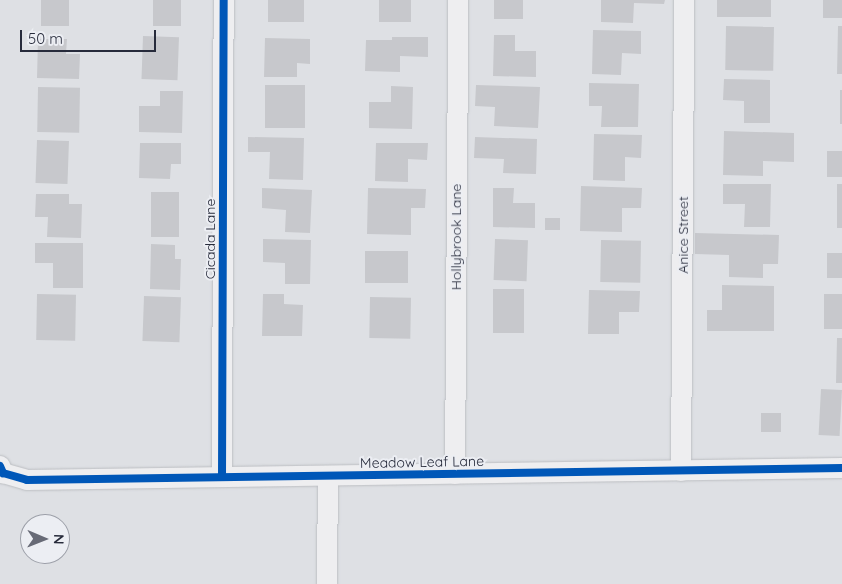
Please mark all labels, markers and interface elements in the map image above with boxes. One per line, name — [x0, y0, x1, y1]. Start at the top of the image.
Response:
scale bar — [22, 20, 159, 52]
text: 50 m — [28, 29, 63, 48]
street label: Hollybrook Lane — [448, 184, 464, 290]
street label: Anice Street — [675, 196, 691, 274]
street label: Cicada Lane — [202, 199, 218, 279]
street label: Meadow Leaf Lane — [360, 453, 484, 471]
north arrow — [20, 514, 70, 564]
text: N — [50, 534, 68, 545]

